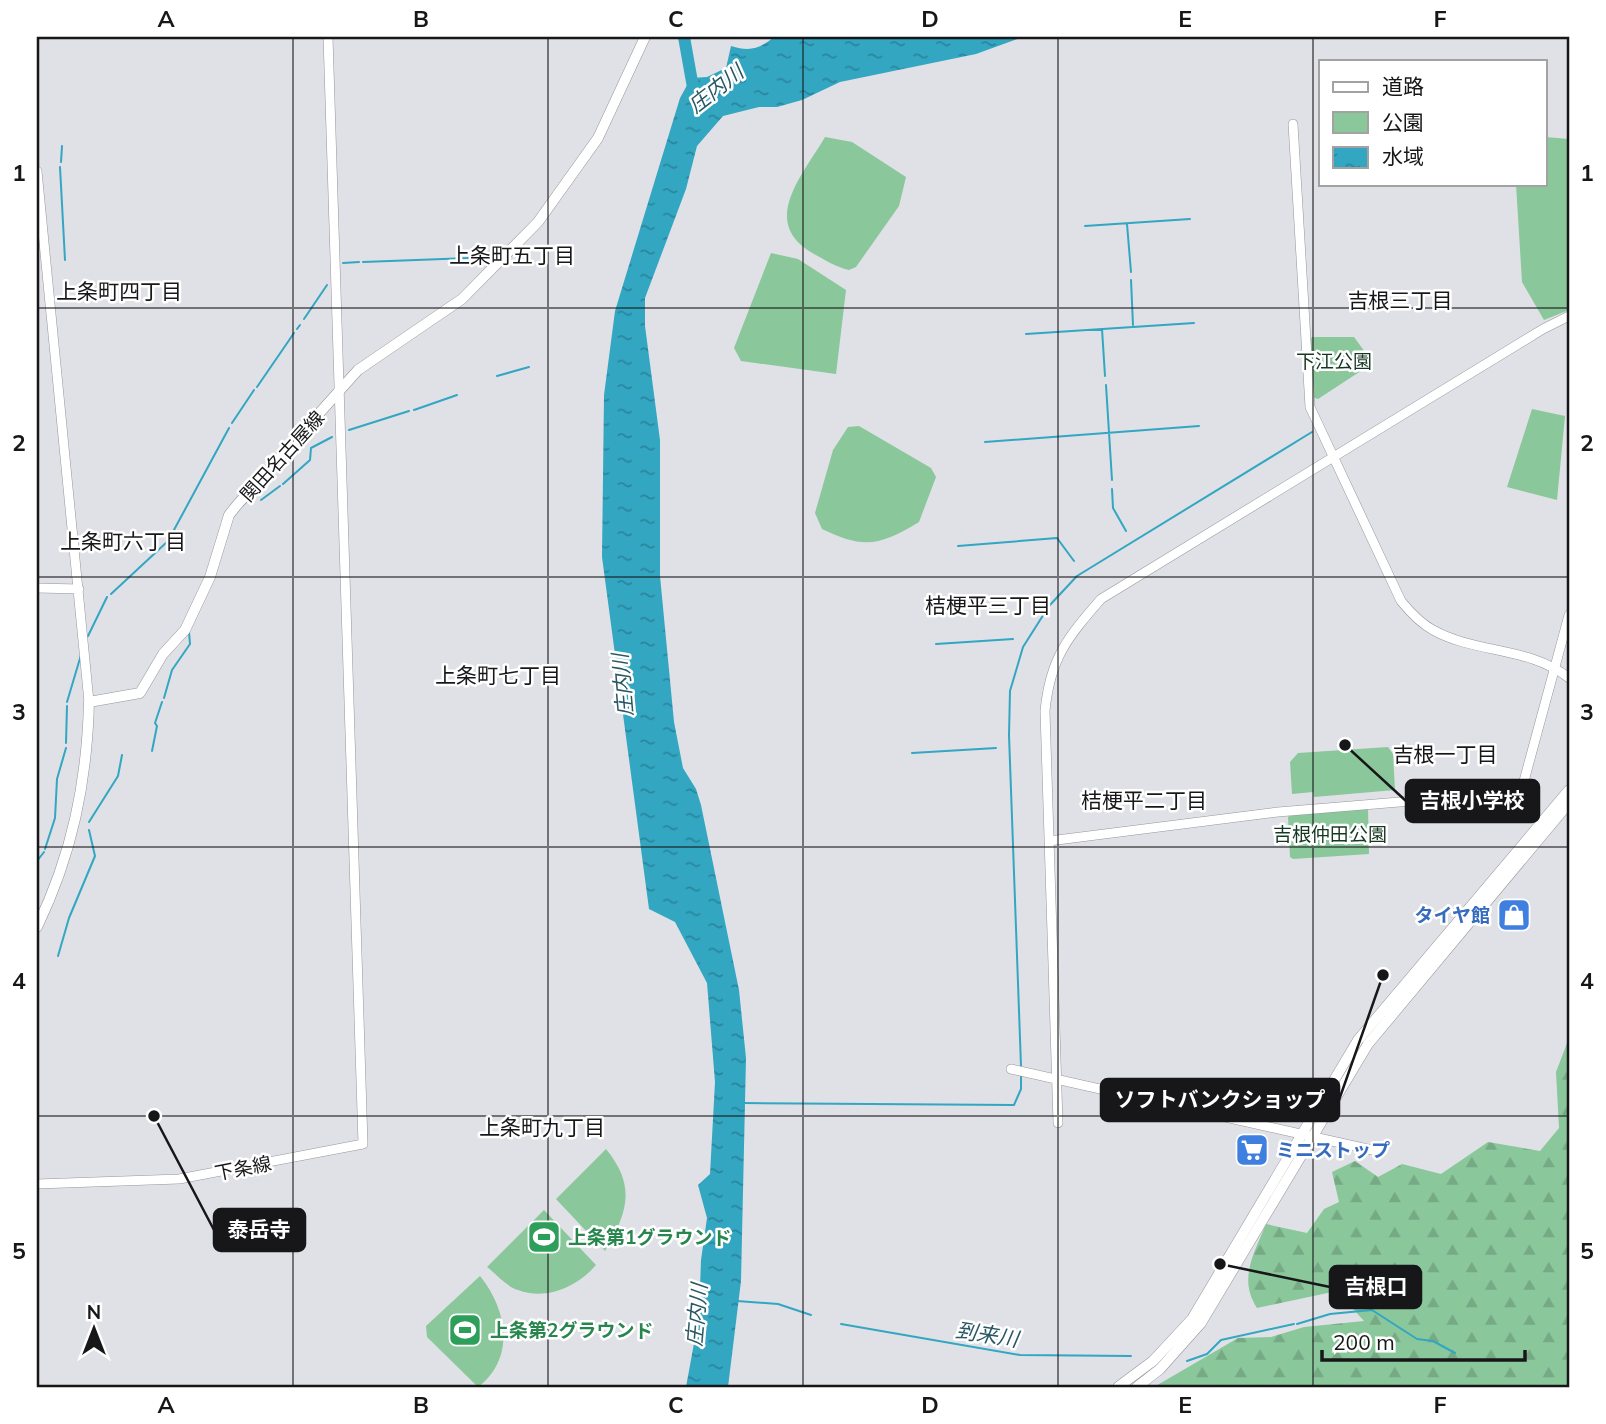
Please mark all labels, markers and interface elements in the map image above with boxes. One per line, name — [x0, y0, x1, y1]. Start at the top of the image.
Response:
text: A — [157, 4, 175, 33]
text: B — [413, 4, 429, 33]
text: C — [668, 4, 684, 33]
text: D — [921, 4, 939, 33]
text: E — [1178, 4, 1192, 33]
text: F — [1433, 4, 1447, 33]
water label: 庄内川 — [683, 57, 750, 118]
legend — [1319, 60, 1546, 186]
text: 道路 — [1382, 73, 1424, 99]
text: 公園 — [1382, 109, 1424, 135]
text: 水域 — [1382, 143, 1424, 169]
text: 1 — [12, 158, 26, 187]
text: 1 — [1580, 158, 1594, 187]
district label: 上条町五丁目 — [449, 242, 575, 268]
district label: 上条町四丁目 — [56, 278, 182, 304]
district label: 吉根三丁目 — [1348, 287, 1453, 313]
park label: 下江公園 — [1296, 349, 1372, 373]
street label: 関田名古屋線 — [235, 406, 329, 506]
text: 2 — [12, 428, 26, 457]
text: 2 — [1580, 428, 1594, 457]
district label: 上条町六丁目 — [60, 528, 186, 554]
district label: 桔梗平三丁目 — [925, 592, 1051, 618]
water label: 庄内川 — [606, 651, 638, 718]
district label: 上条町七丁目 — [435, 662, 561, 688]
text: 3 — [12, 697, 26, 726]
text: 3 — [1580, 697, 1594, 726]
district label: 吉根一丁目 — [1393, 741, 1498, 767]
callout: 吉根小学校 — [1406, 780, 1539, 822]
district label: 桔梗平二丁目 — [1081, 787, 1207, 813]
text: 吉根小学校 — [1420, 787, 1525, 813]
park label: 吉根仲田公園 — [1273, 822, 1387, 846]
shop icon: タイヤ館 — [1495, 896, 1533, 934]
place label: タイヤ館 — [1415, 903, 1490, 927]
text: 4 — [12, 966, 26, 995]
text: 4 — [1580, 966, 1594, 995]
callout: ソフトバンクショップ — [1101, 1079, 1339, 1121]
text: ソフトバンクショップ — [1114, 1086, 1326, 1112]
district label: 上条町九丁目 — [479, 1114, 605, 1140]
supermarket icon: ミニストップ — [1233, 1131, 1271, 1169]
place label: ミニストップ — [1276, 1138, 1390, 1162]
street label: 下条線 — [213, 1151, 273, 1185]
callout: 泰岳寺 — [214, 1209, 305, 1251]
text: 泰岳寺 — [228, 1216, 291, 1242]
sports icon: 上条第1グラウンド — [525, 1218, 563, 1256]
place label: 上条第1グラウンド — [568, 1225, 731, 1249]
text: 5 — [12, 1236, 26, 1265]
text: 5 — [1580, 1236, 1594, 1265]
callout: 吉根口 — [1330, 1266, 1421, 1308]
text: 吉根口 — [1345, 1273, 1408, 1299]
water label: 庄内川 — [680, 1280, 712, 1347]
north arrow — [60, 1294, 130, 1364]
text: N — [87, 1300, 101, 1324]
sports icon: 上条第2グラウンド — [446, 1311, 484, 1349]
water label: 到来川 — [954, 1316, 1022, 1352]
place label: 上条第2グラウンド — [490, 1318, 653, 1342]
scale bar — [1322, 1319, 1526, 1363]
text: 200 m — [1333, 1329, 1395, 1355]
text: A — [157, 1390, 175, 1419]
text: B — [413, 1390, 429, 1419]
text: C — [668, 1390, 684, 1419]
text: D — [921, 1390, 939, 1419]
text: E — [1178, 1390, 1192, 1419]
text: F — [1433, 1390, 1447, 1419]

